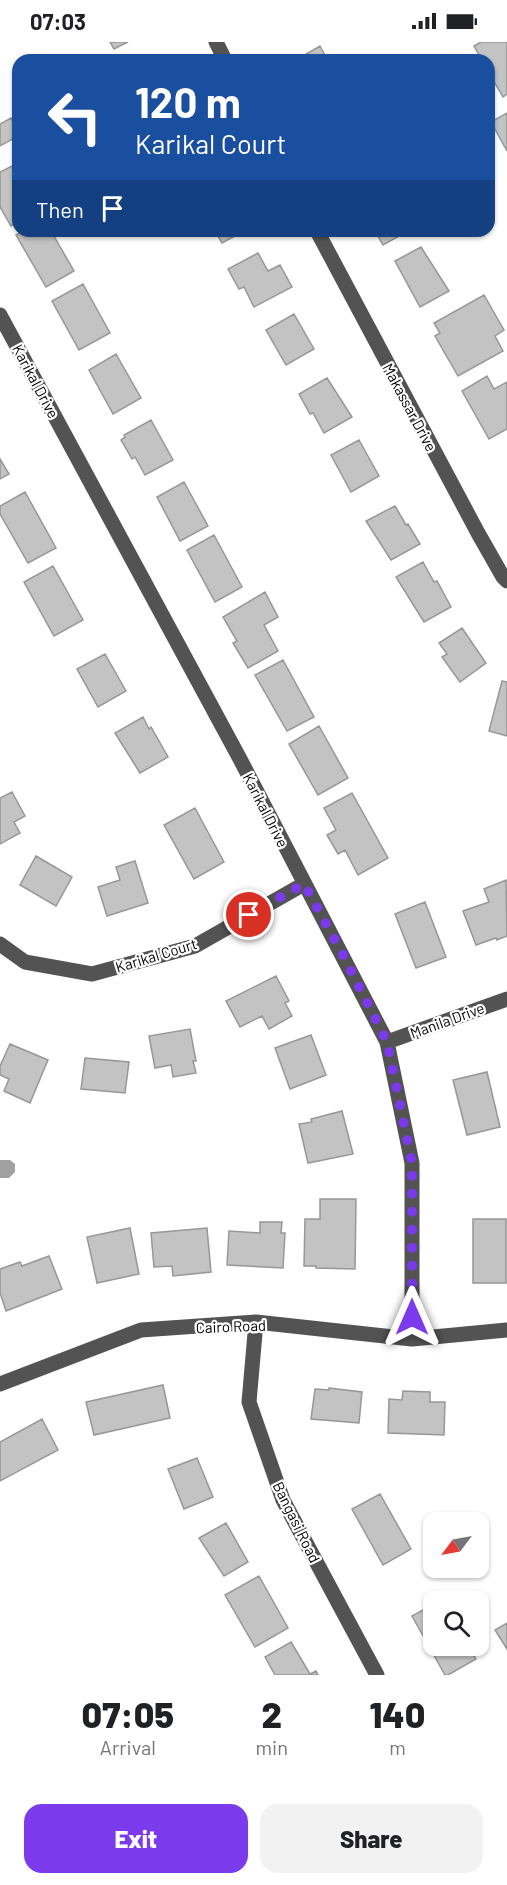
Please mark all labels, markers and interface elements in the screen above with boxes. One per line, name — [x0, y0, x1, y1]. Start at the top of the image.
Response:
text: 07:03 — [30, 8, 86, 34]
text: 120 m — [135, 76, 241, 126]
icon: left — [36, 78, 114, 156]
text: Karikal Court — [135, 127, 286, 159]
icon: arrive — [96, 192, 129, 225]
text: Then — [36, 196, 84, 222]
street label: Karikal Drive — [9, 341, 63, 421]
street label: Makassar Drive — [379, 360, 441, 454]
street label: Karikal Drive — [240, 770, 292, 850]
pin — [223, 889, 274, 940]
icon: arrive — [232, 898, 265, 931]
street label: Karikal Court — [113, 934, 199, 976]
street label: Manila Drive — [407, 998, 487, 1042]
position arrow — [380, 1285, 444, 1349]
street label: Cairo Road — [196, 1316, 266, 1336]
street label: Bangasi Road — [270, 1479, 324, 1565]
north arrow — [423, 1512, 489, 1578]
map controls — [423, 1512, 489, 1656]
button: search — [423, 1590, 489, 1656]
text: 07:05 — [82, 1692, 174, 1735]
text: 2 — [262, 1692, 282, 1735]
text: 140 — [370, 1692, 425, 1735]
text: Arrival — [100, 1735, 156, 1759]
text: min — [256, 1735, 288, 1759]
text: m — [389, 1735, 406, 1759]
button: Exit — [24, 1804, 248, 1873]
button: Share — [260, 1804, 483, 1873]

